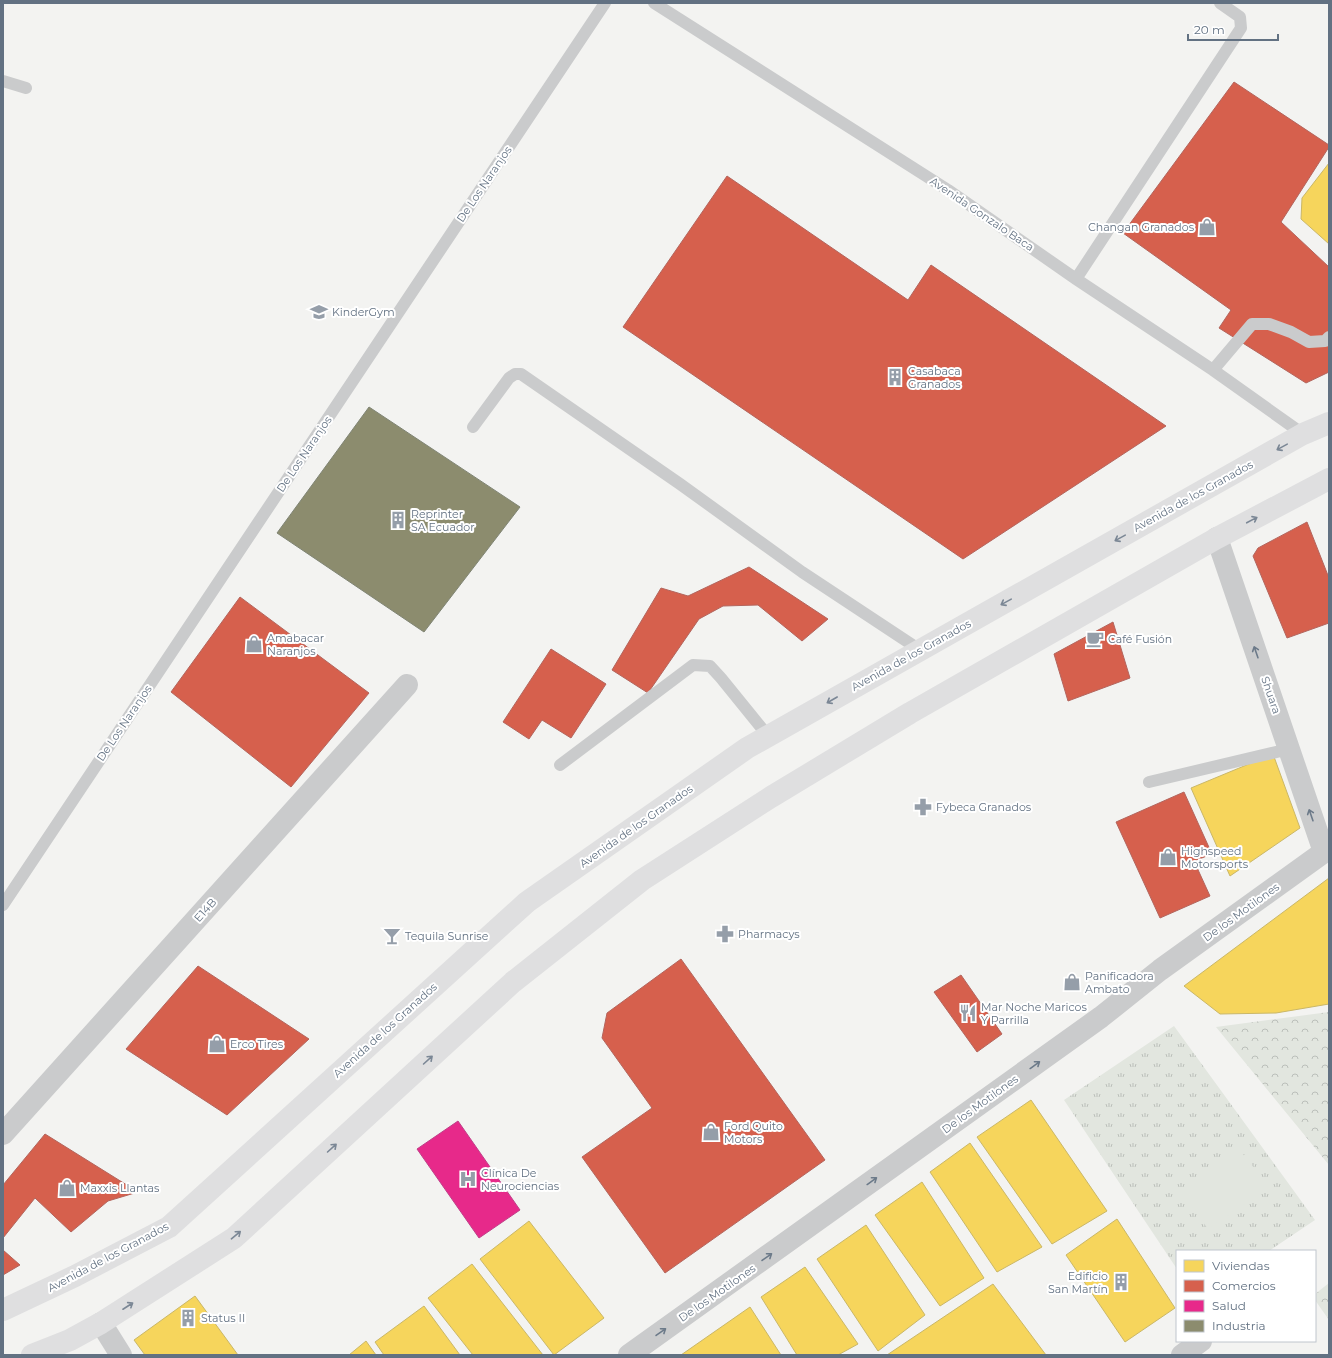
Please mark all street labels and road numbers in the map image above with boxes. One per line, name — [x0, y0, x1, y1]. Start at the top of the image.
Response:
street label: De Los Naranjos — [453, 143, 515, 225]
street label: Avenida Gonzalo Baca — [927, 174, 1037, 254]
street label: De Los Naranjos — [273, 413, 335, 495]
street label: Avenida de los Granados — [1131, 457, 1256, 535]
street label: Avenida de los Granados — [849, 616, 974, 694]
street label: Shuara — [1258, 674, 1284, 716]
street label: De Los Naranjos — [93, 682, 155, 764]
street label: Avenida de los Granados — [577, 781, 696, 870]
street label: De los Motilones — [1200, 879, 1282, 944]
street label: E14B — [191, 895, 219, 925]
street label: Avenida de los Granados — [330, 979, 440, 1080]
street label: De los Motilones — [939, 1071, 1021, 1136]
street label: Avenida de los Granados — [45, 1219, 171, 1295]
street label: De los Motilones — [676, 1261, 759, 1325]

